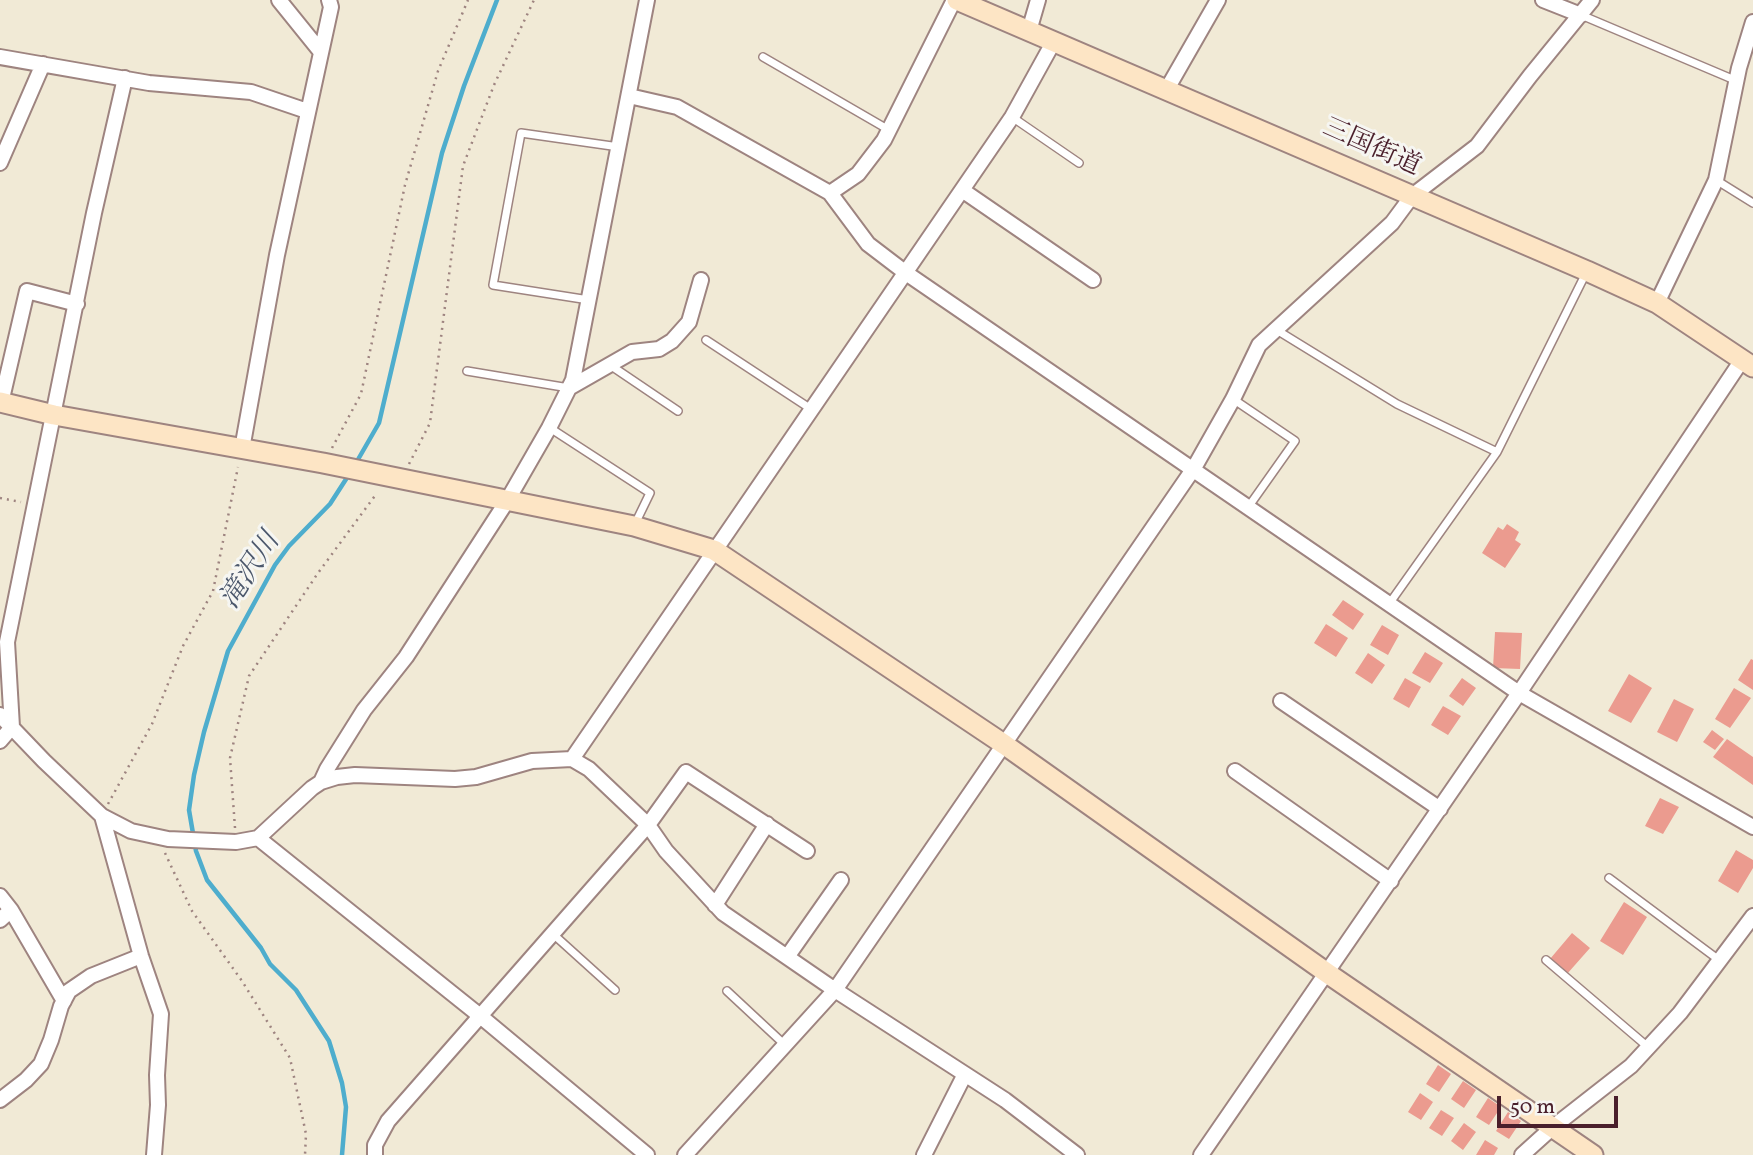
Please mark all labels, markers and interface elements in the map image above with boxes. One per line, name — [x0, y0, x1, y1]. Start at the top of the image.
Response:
street label: 三国街道 — [1317, 114, 1425, 184]
water label: 滝沢川 — [215, 528, 289, 616]
scale bar — [1501, 1082, 1622, 1126]
text: 50 m — [1510, 1093, 1555, 1122]

